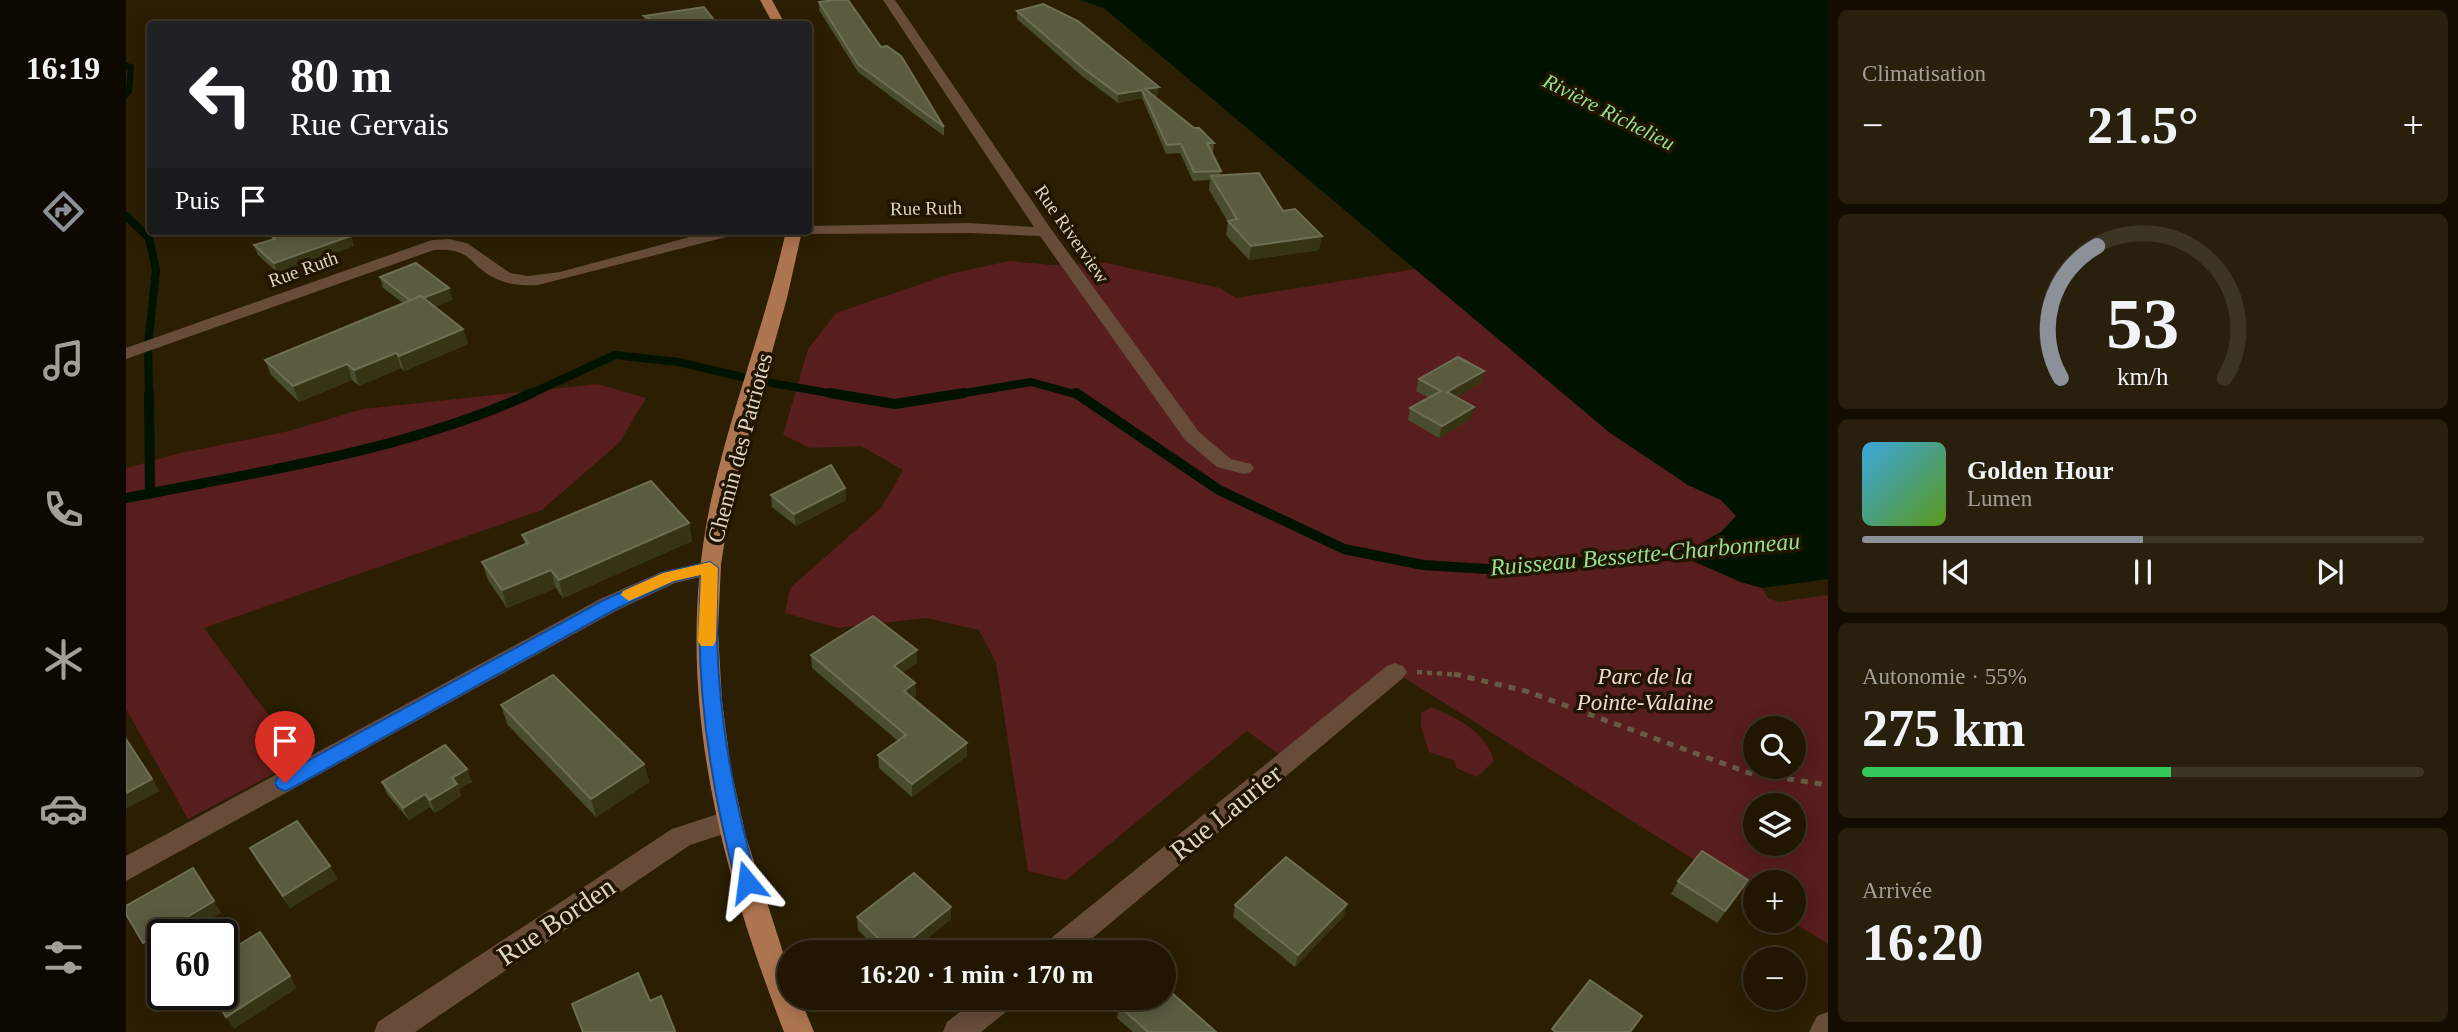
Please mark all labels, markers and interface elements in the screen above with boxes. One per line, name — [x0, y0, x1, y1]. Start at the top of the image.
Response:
text: 80 m — [290, 48, 392, 103]
icon: left — [175, 49, 266, 140]
text: 16:19 — [26, 50, 100, 86]
text: Climatisation — [1862, 61, 1986, 86]
water label: Rivière Richelieu — [1538, 68, 1679, 155]
text: 21.5° — [2087, 97, 2199, 154]
text: − — [1862, 104, 1883, 146]
text: + — [2403, 104, 2424, 146]
text: Rue Gervais — [290, 106, 449, 142]
street label: Rue Riverview — [1031, 181, 1114, 287]
icon: arrive — [234, 182, 272, 220]
text: Puis — [175, 186, 220, 215]
icon: directions — [39, 187, 88, 236]
street label: Rue Ruth — [890, 197, 963, 219]
street label: Rue Ruth — [265, 247, 341, 291]
text: 53 — [2107, 283, 2179, 364]
icon: music — [39, 336, 88, 385]
street label: Chemin des Patriotes — [703, 350, 777, 546]
text: km/h — [2117, 362, 2169, 389]
text: Golden Hour — [1967, 456, 2114, 485]
icon: phone — [39, 485, 88, 534]
text: Lumen — [1967, 486, 2032, 511]
water label: Ruisseau Bessette-Charbonneau — [1488, 527, 1801, 581]
icon: previous — [1937, 553, 1975, 591]
icon: pause — [2124, 553, 2162, 591]
icon: next — [2311, 553, 2349, 591]
icon: climate — [39, 635, 88, 684]
park label: Parc de la Pointe-Valaine — [1576, 664, 1713, 715]
text: Autonomie · 55% — [1862, 664, 2027, 689]
text: 275 km — [1862, 700, 2025, 757]
pin — [255, 711, 315, 783]
map controls — [1743, 716, 1806, 1010]
button: search — [1743, 716, 1806, 779]
icon: arrive — [266, 722, 304, 760]
street label: Rue Laurier — [1164, 757, 1289, 866]
icon: car — [39, 784, 88, 833]
button: layers — [1743, 793, 1806, 856]
position arrow — [710, 845, 784, 919]
button: + — [1743, 870, 1806, 933]
street label: Rue Borden — [492, 871, 620, 971]
text: Arrivée — [1862, 878, 1932, 903]
text: 16:20 — [1862, 914, 1983, 971]
speed limit sign: 60 — [147, 919, 238, 1010]
icon: filters — [39, 933, 88, 982]
button: − — [1743, 947, 1806, 1010]
text: 16:20 · 1 min · 170 m — [860, 960, 1094, 989]

